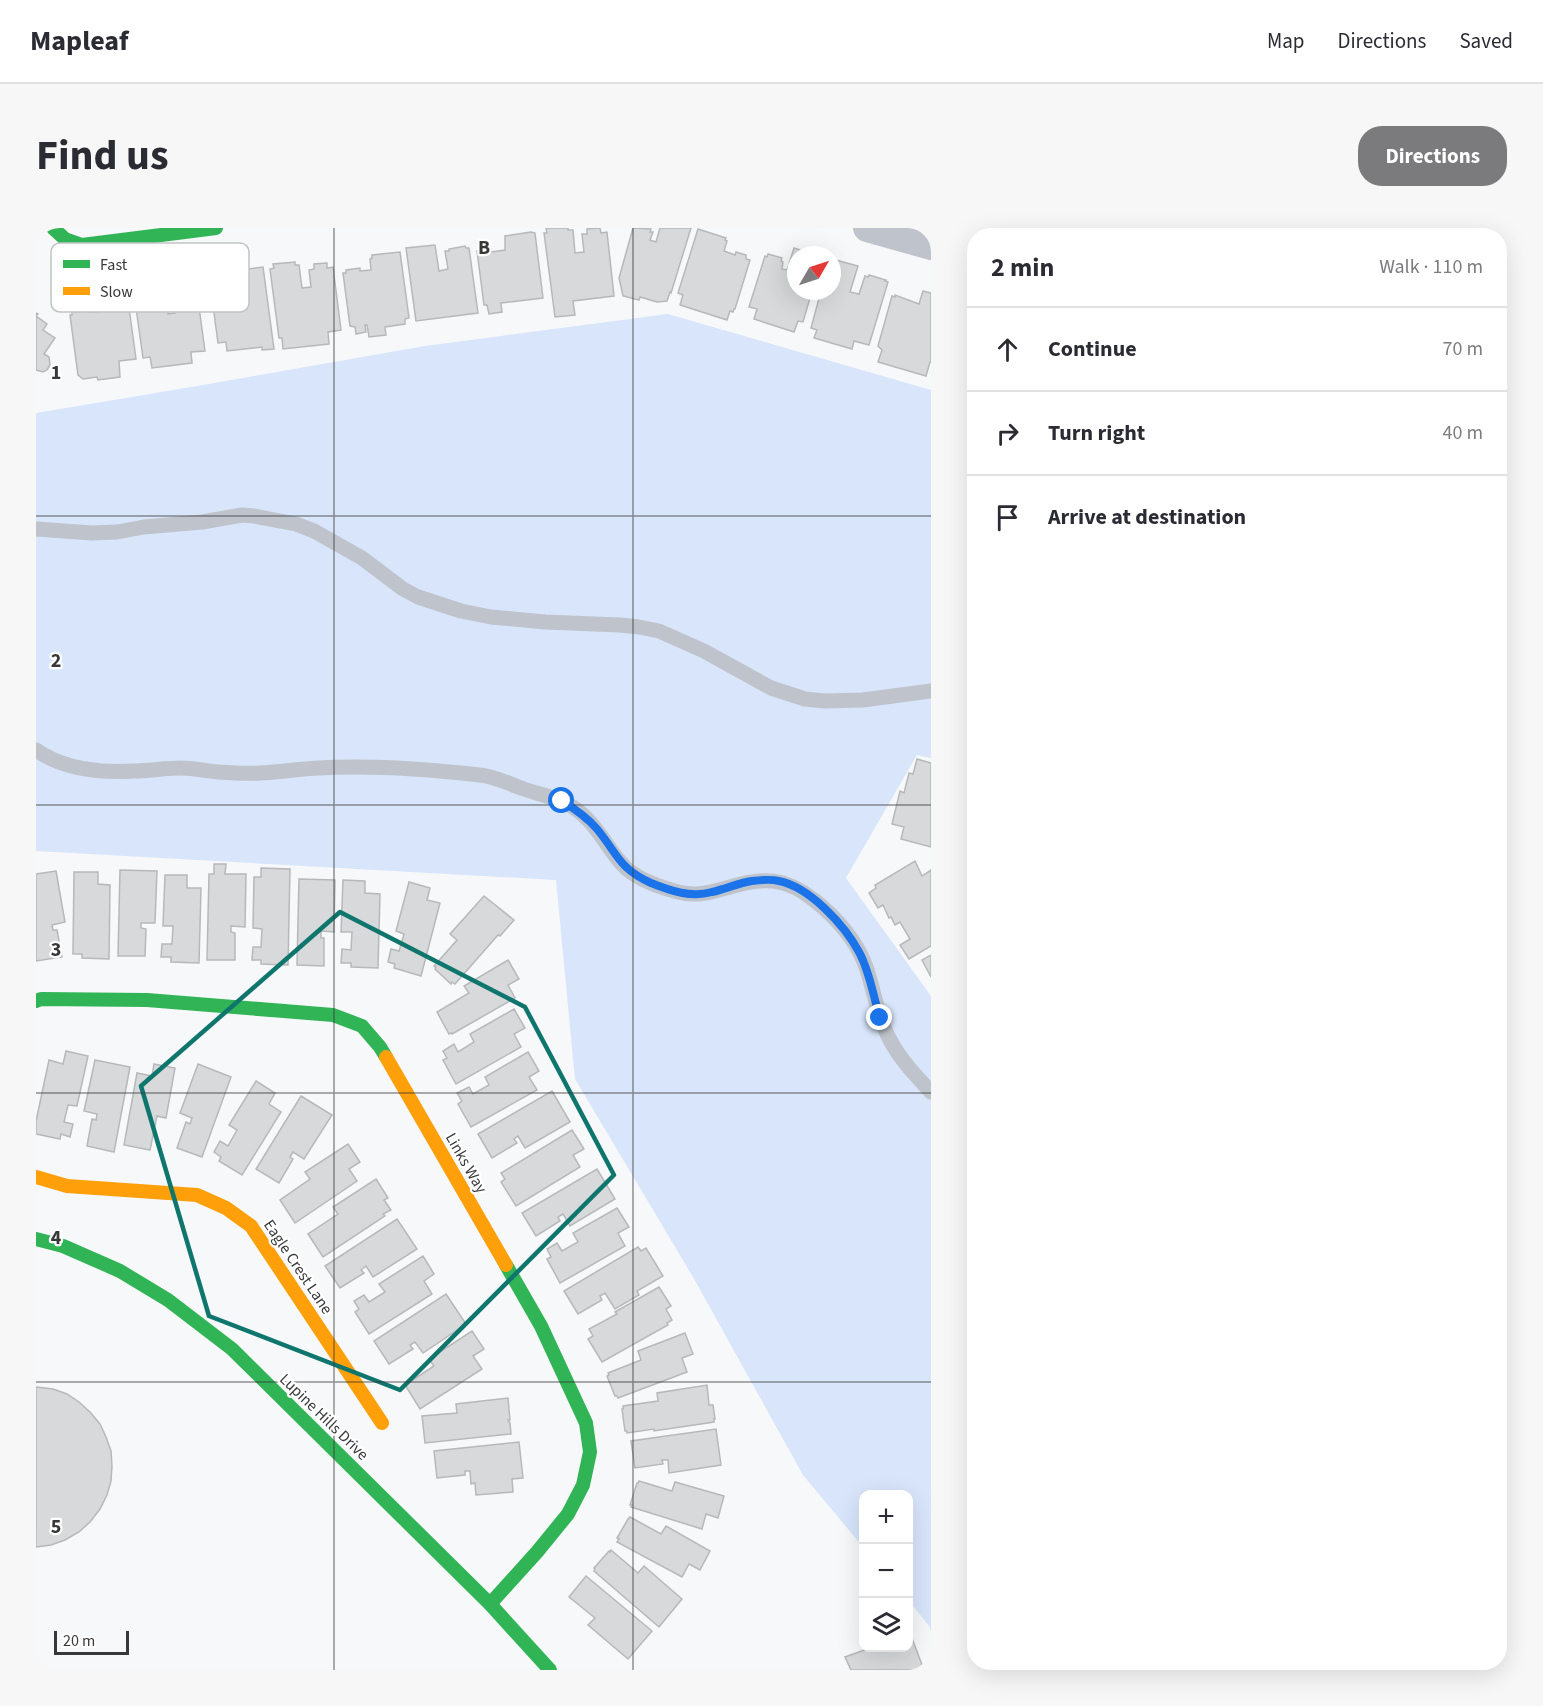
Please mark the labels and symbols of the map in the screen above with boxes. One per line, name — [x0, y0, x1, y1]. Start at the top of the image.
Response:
text: B — [478, 234, 490, 262]
legend — [51, 243, 249, 312]
north arrow — [787, 246, 841, 300]
text: Fast — [100, 254, 128, 276]
text: Slow — [100, 281, 133, 303]
text: 1 — [51, 359, 61, 387]
text: 2 — [51, 647, 61, 675]
route start — [548, 787, 574, 813]
text: 3 — [51, 936, 61, 964]
route end — [866, 1004, 892, 1030]
street label: Links Way — [440, 1129, 492, 1198]
street label: Eagle Crest Lane — [258, 1215, 338, 1319]
text: 4 — [51, 1224, 62, 1252]
street label: Lupine Hills Drive — [275, 1369, 373, 1465]
text: 5 — [51, 1513, 61, 1541]
scale bar — [54, 1628, 129, 1656]

